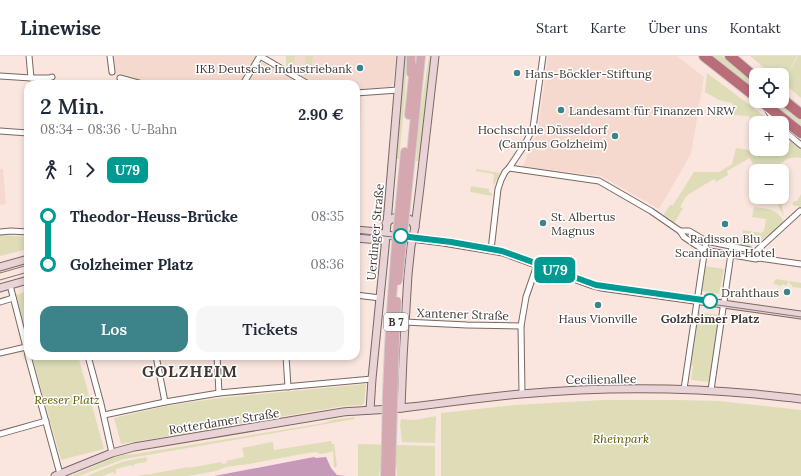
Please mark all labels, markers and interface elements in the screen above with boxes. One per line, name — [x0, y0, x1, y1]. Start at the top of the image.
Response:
text: Linewise — [20, 16, 101, 40]
text: Start — [536, 19, 568, 37]
text: Karte — [590, 19, 626, 37]
text: Über uns — [648, 19, 708, 37]
text: Kontakt — [730, 19, 781, 37]
place label: IKB Deutsche Industriebank — [195, 61, 353, 76]
marker: IKB Deutsche Industriebank — [355, 63, 365, 73]
place label: Hans-Böckler-Stiftung — [525, 66, 652, 81]
marker: Hans-Böckler-Stiftung — [512, 68, 522, 78]
map controls — [749, 68, 789, 204]
button: locate — [749, 68, 789, 108]
text: 2 Min. — [40, 92, 104, 120]
place label: Landesamt für Finanzen NRW — [569, 103, 736, 118]
text: 2.90 € — [298, 105, 344, 124]
marker: Landesamt für Finanzen NRW — [556, 105, 566, 115]
button: + — [749, 116, 789, 156]
text: 08:34 – 08:36 · U-Bahn — [40, 121, 177, 138]
place label: Hochschule Düsseldorf (Campus Golzheim) — [478, 122, 608, 152]
marker: Hochschule Düsseldorf (Campus Golzheim) — [610, 131, 620, 141]
icon: walk — [40, 159, 62, 181]
icon: forward — [79, 159, 101, 181]
text: U79 — [115, 161, 140, 179]
text: 1 — [68, 162, 73, 179]
button: − — [749, 164, 789, 204]
street label: Uerdinger Straße — [363, 183, 387, 281]
text: Theodor-Heuss-Brücke — [70, 207, 238, 226]
text: 08:35 — [311, 208, 344, 225]
place label: St. Albertus Magnus — [551, 209, 616, 238]
marker: St. Albertus Magnus — [538, 218, 548, 228]
marker: Radisson Blu Scandinavia Hotel — [720, 219, 730, 229]
unlabelled marker — [393, 228, 409, 244]
place label: Radisson Blu Scandinavia Hotel — [675, 231, 775, 260]
text: Golzheimer Platz — [70, 255, 193, 274]
text: 08:36 — [311, 256, 344, 273]
line badge: U79 — [532, 257, 578, 283]
text: U79 — [542, 261, 568, 279]
place label: Drahthaus — [721, 285, 779, 300]
marker: Drahthaus — [782, 287, 792, 297]
marker: Golzheimer Platz — [702, 293, 718, 309]
marker: Haus Vionville — [593, 300, 603, 310]
street label: Xantener Straße — [417, 305, 510, 323]
button: Los — [40, 306, 188, 352]
button: Tickets — [196, 306, 344, 352]
place label: Haus Vionville — [559, 311, 638, 326]
place label: Golzheimer Platz — [661, 311, 759, 326]
road number: B 7 — [384, 313, 408, 331]
district label: GOLZHEIM — [142, 361, 238, 381]
street label: Cecilienallee — [566, 371, 637, 387]
park label: Reeser Platz — [34, 392, 100, 407]
street label: Rotterdamer Straße — [168, 405, 281, 437]
park label: Rheinpark — [593, 431, 649, 446]

